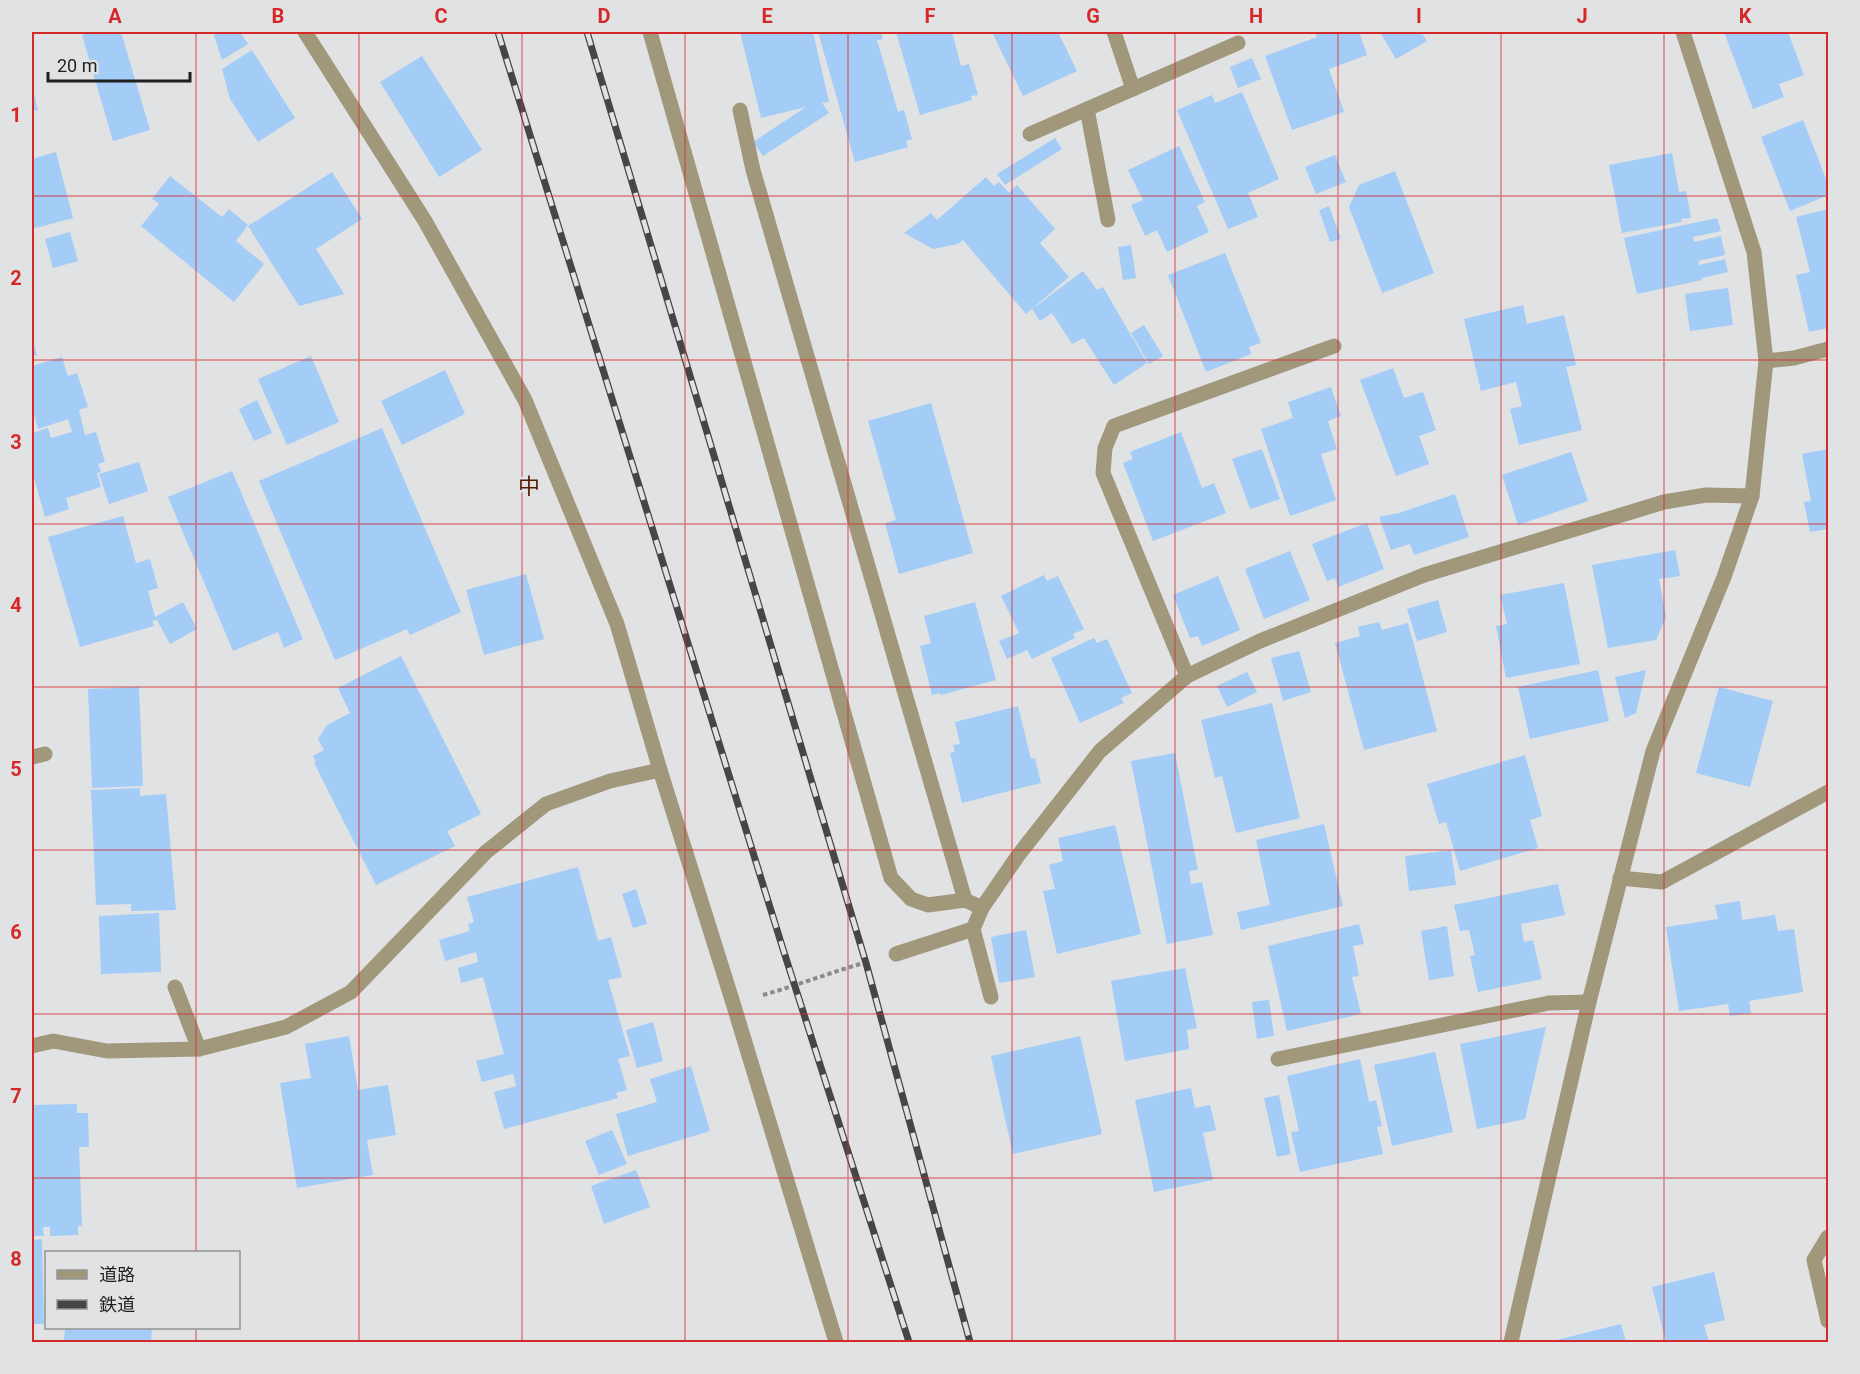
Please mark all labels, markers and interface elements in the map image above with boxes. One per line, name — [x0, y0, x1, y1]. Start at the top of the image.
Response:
text: A — [108, 4, 122, 28]
text: B — [272, 4, 284, 28]
text: C — [434, 4, 448, 28]
text: D — [598, 4, 611, 28]
text: E — [761, 4, 773, 28]
text: F — [925, 4, 936, 28]
text: G — [1086, 4, 1100, 28]
text: H — [1249, 4, 1263, 28]
text: I — [1416, 4, 1422, 28]
text: J — [1576, 4, 1588, 28]
text: K — [1739, 4, 1752, 28]
scale bar — [48, 45, 190, 83]
text: 20 m — [57, 55, 97, 76]
text: 1 — [10, 103, 22, 127]
text: 2 — [10, 266, 22, 290]
text: 3 — [10, 430, 22, 454]
district label: 中 — [518, 474, 540, 499]
text: 4 — [10, 593, 22, 617]
text: 5 — [10, 757, 22, 781]
text: 6 — [10, 920, 22, 944]
text: 7 — [10, 1084, 22, 1108]
text: 8 — [10, 1247, 22, 1271]
legend — [45, 1251, 240, 1329]
text: 道路 — [99, 1264, 135, 1285]
text: 鉄道 — [99, 1294, 135, 1315]

